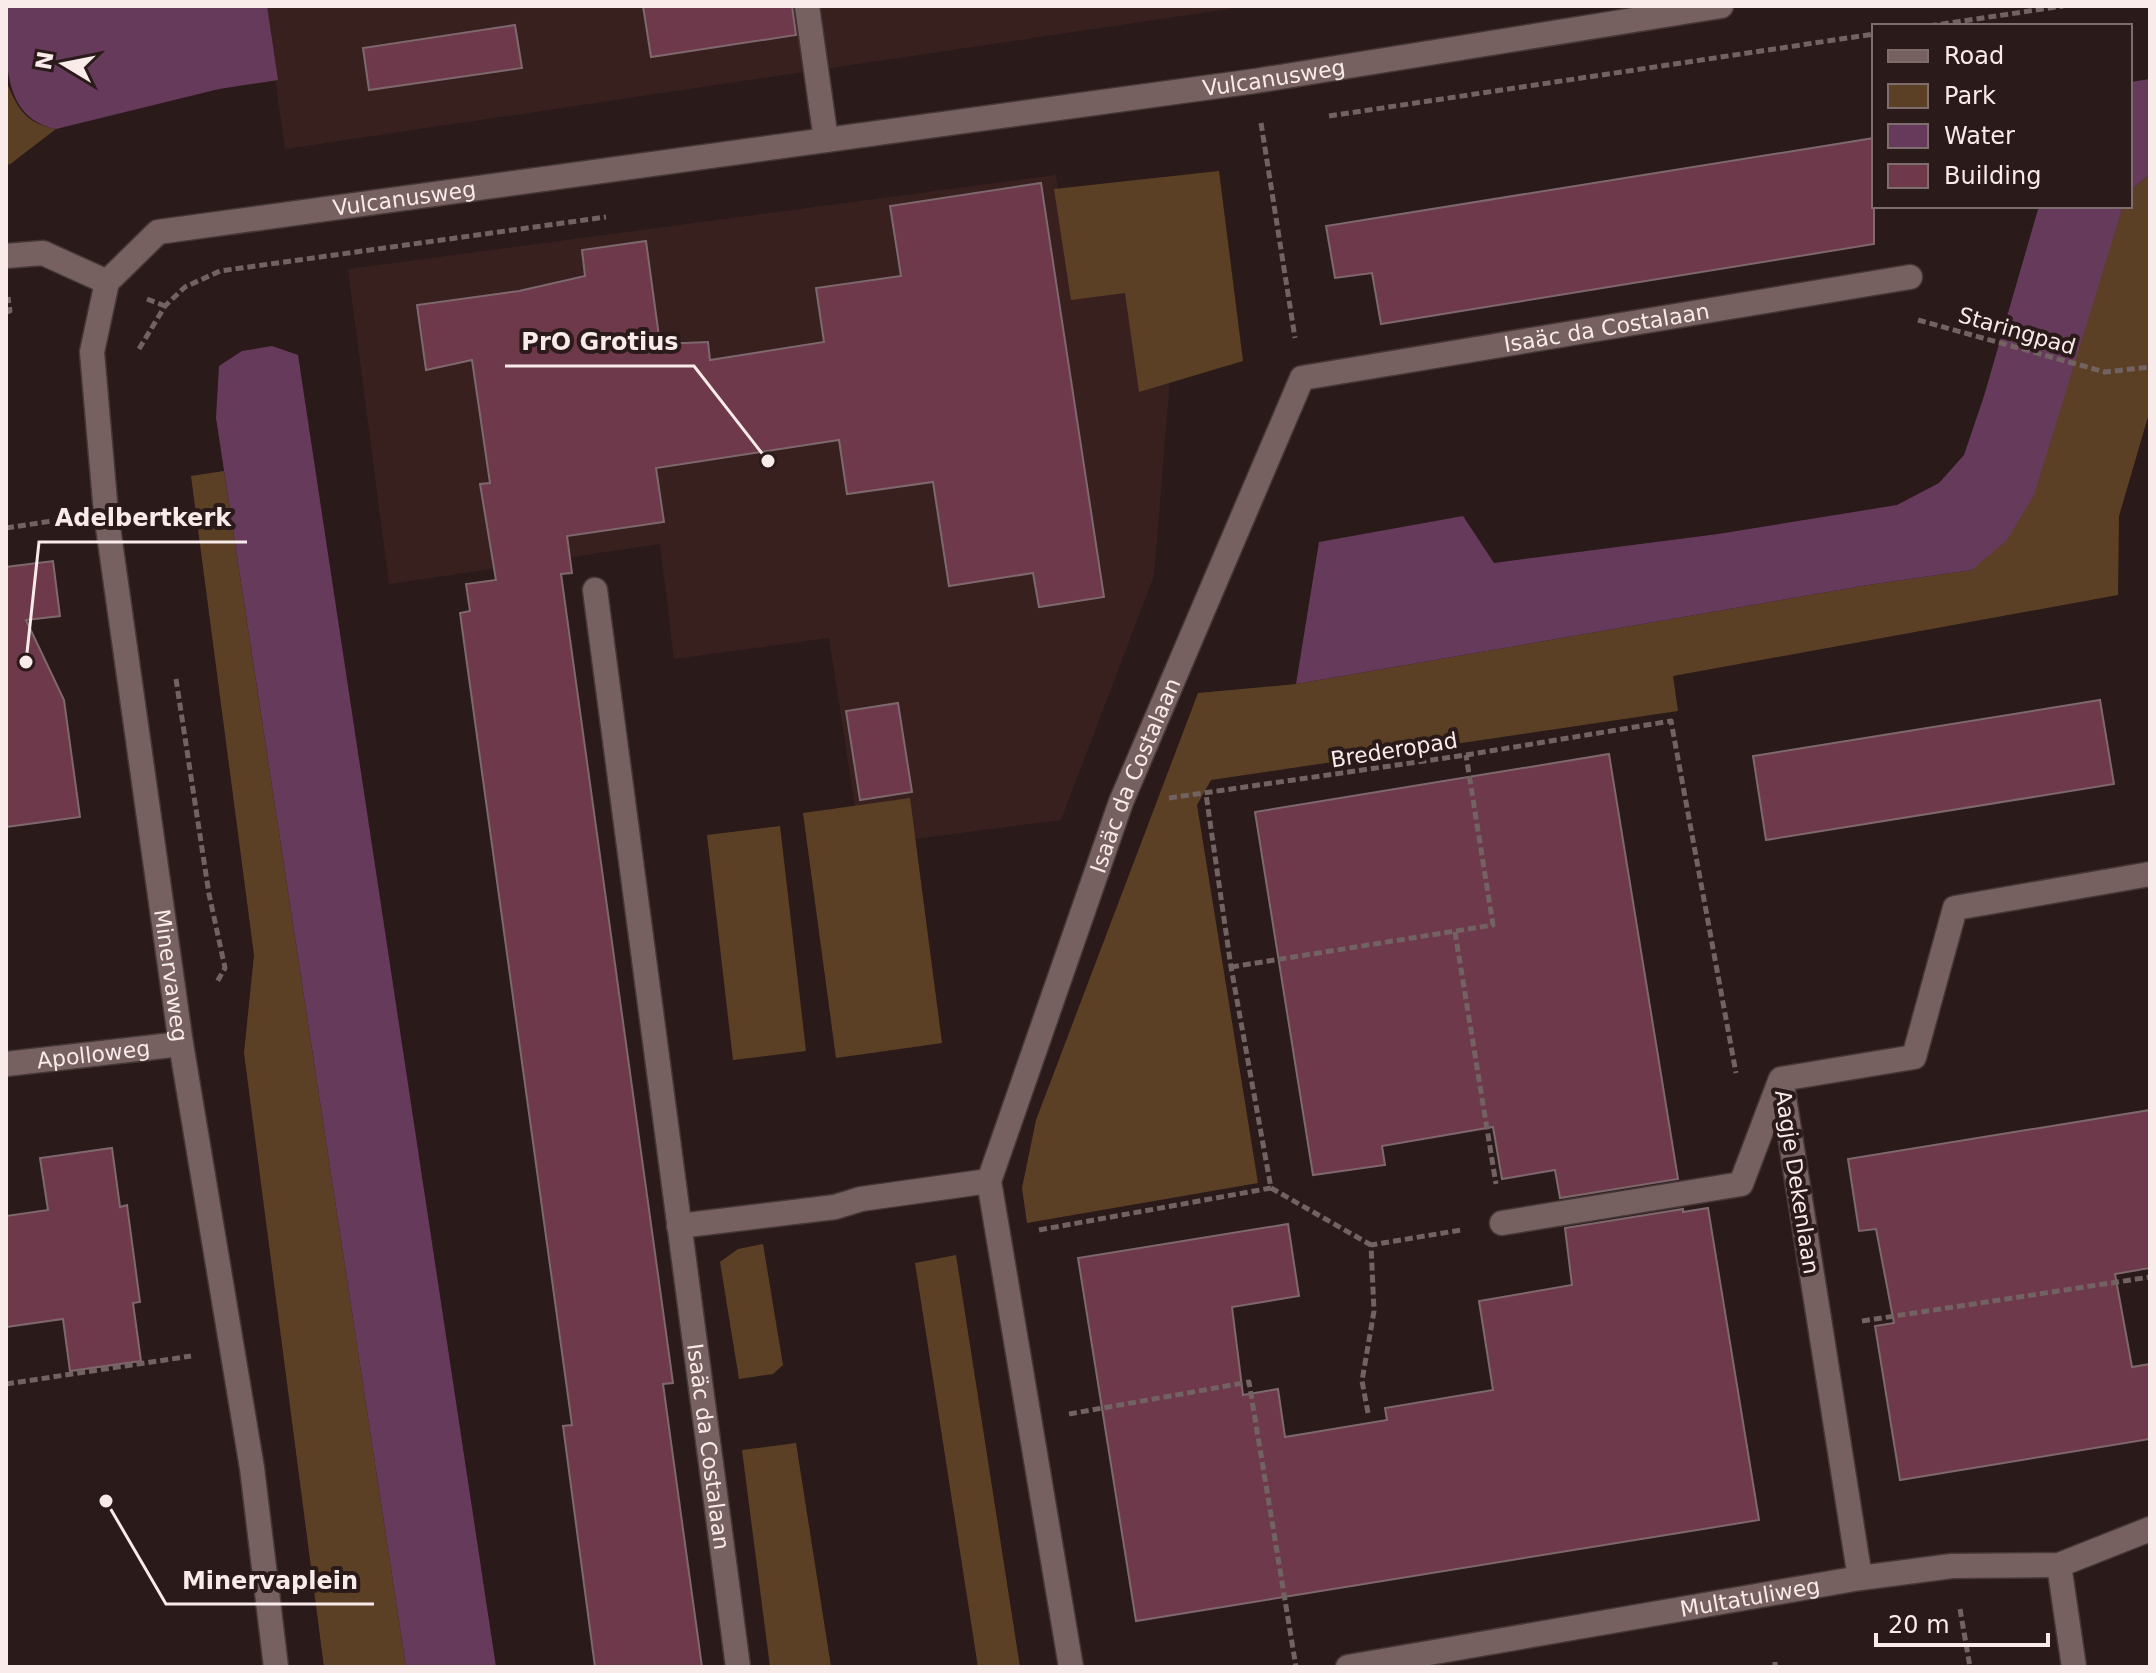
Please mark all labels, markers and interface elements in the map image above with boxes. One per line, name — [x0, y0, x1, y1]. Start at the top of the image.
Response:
north arrow — [24, 24, 104, 104]
legend — [1872, 24, 2132, 208]
text: Road — [1944, 42, 2004, 70]
text: N — [31, 49, 59, 72]
street label: Vulcanusweg — [1201, 54, 1347, 101]
text: Park — [1944, 82, 1996, 110]
text: Water — [1944, 122, 2015, 150]
text: Building — [1944, 162, 2041, 190]
street label: Vulcanusweg — [331, 176, 477, 220]
street label: Isaäc da Costalaan — [1502, 298, 1711, 357]
street label: Staringpad — [1956, 302, 2078, 360]
callout: PrO Grotius — [505, 318, 694, 366]
text: PrO Grotius — [521, 328, 679, 356]
callout: Adelbertkerk — [39, 494, 247, 542]
text: Adelbertkerk — [55, 504, 232, 532]
street label: Isaäc da Costalaan — [1085, 674, 1185, 876]
street label: Brederopad — [1329, 728, 1459, 772]
street label: Minervaweg — [150, 907, 193, 1043]
street label: Apolloweg — [36, 1035, 151, 1073]
street label: Aagje Dekenlaan — [1770, 1088, 1824, 1276]
street label: Isaäc da Costalaan — [683, 1342, 735, 1551]
callout: Minervaplein — [166, 1556, 374, 1604]
text: Minervaplein — [182, 1567, 358, 1595]
street label: Multatuliweg — [1678, 1573, 1822, 1622]
scale bar — [1876, 1597, 2048, 1647]
text: 20 m — [1888, 1611, 1950, 1639]

